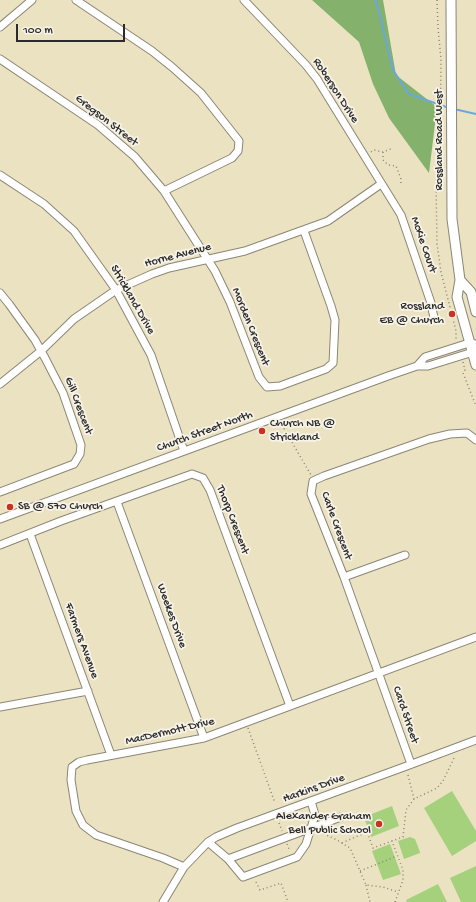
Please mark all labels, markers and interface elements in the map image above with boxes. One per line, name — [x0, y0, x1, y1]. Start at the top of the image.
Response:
scale bar — [18, 16, 127, 42]
text: 100 m — [23, 24, 53, 38]
street label: Roberson Drive — [309, 56, 361, 126]
street label: Rossland Road West — [433, 90, 447, 190]
street label: Gregson Street — [72, 92, 140, 150]
street label: McKie Court — [407, 215, 439, 275]
street label: Horne Avenue — [143, 240, 213, 272]
street label: Strickland Drive — [106, 263, 158, 337]
street label: Morden Crescent — [228, 286, 272, 368]
place label: Rossland EB @ Church — [380, 300, 444, 328]
marker: Rossland EB @ Church — [447, 309, 457, 319]
street label: Gill Crescent — [60, 375, 96, 437]
street label: Church Street North — [155, 408, 255, 456]
place label: Church NB @ Strickland — [270, 417, 335, 445]
marker: Church NB @ Strickland — [257, 426, 267, 436]
street label: Thorp Crescent — [212, 484, 252, 556]
street label: Carle Crescent — [317, 490, 355, 562]
place label: SB @ 570 Church — [18, 500, 103, 514]
marker: SB @ 570 Church — [5, 502, 15, 512]
street label: Weekes Drive — [153, 582, 189, 650]
street label: Farmers Avenue — [61, 601, 101, 681]
street label: Card Street — [389, 685, 421, 745]
street label: MacDermott Drive — [124, 715, 216, 749]
street label: Harkins Drive — [281, 771, 347, 807]
place label: Alexander Graham Bell Public School — [276, 810, 371, 838]
marker: Alexander Graham Bell Public School — [374, 819, 384, 829]

